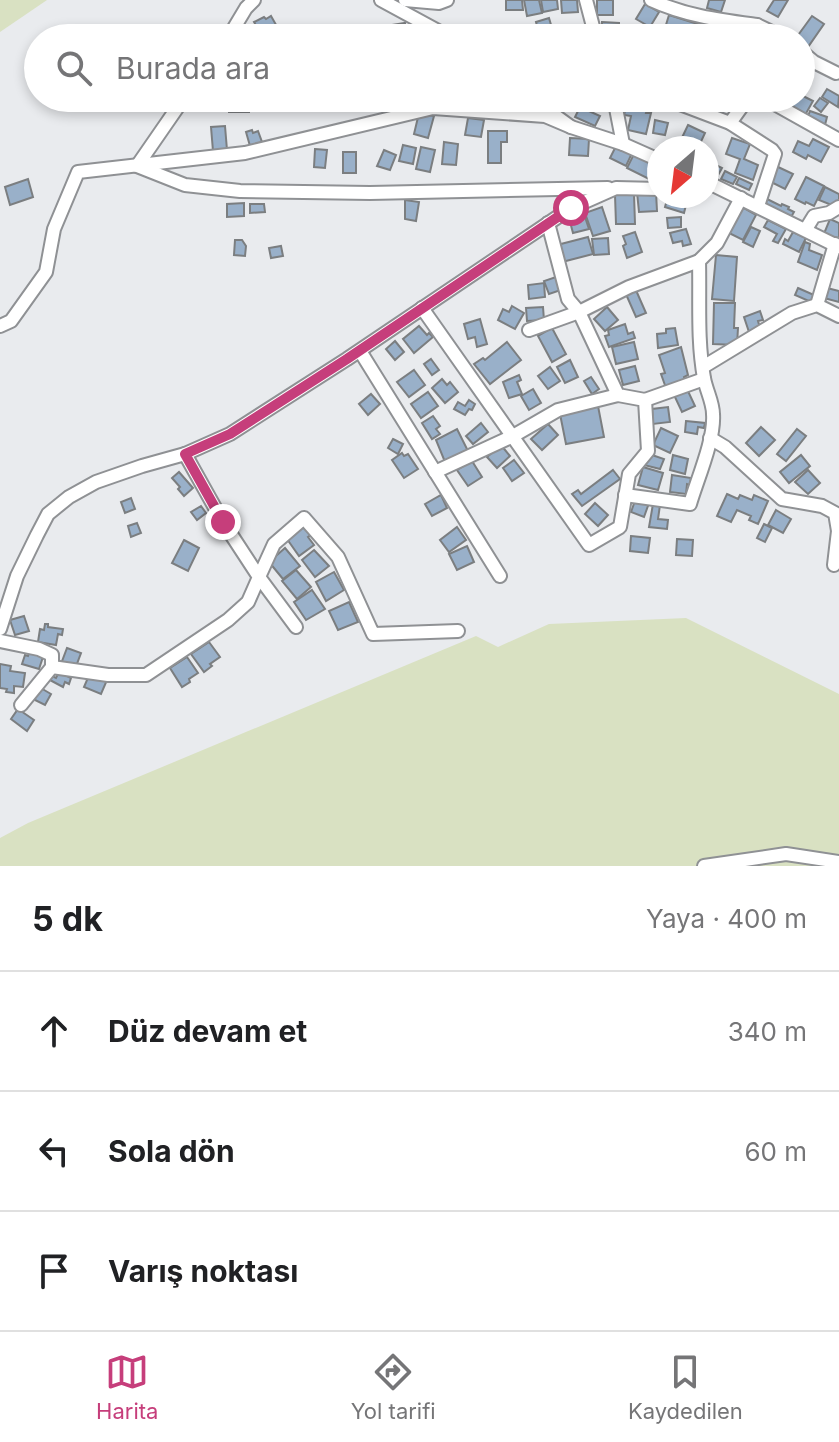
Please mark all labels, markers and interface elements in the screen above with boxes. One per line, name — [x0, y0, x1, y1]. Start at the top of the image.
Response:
search box — [24, 24, 815, 112]
icon: search — [52, 46, 96, 90]
text: Burada ara — [116, 50, 270, 86]
north arrow — [647, 136, 719, 208]
route start — [553, 190, 589, 226]
route end — [205, 504, 241, 540]
text: 5 dk — [32, 898, 103, 939]
text: Yaya · 400 m — [646, 903, 807, 934]
icon: ahead — [32, 1009, 76, 1053]
text: Düz devam et — [108, 1013, 307, 1049]
text: 340 m — [728, 1016, 807, 1047]
icon: left — [32, 1129, 76, 1173]
text: Sola dön — [108, 1133, 235, 1169]
text: 60 m — [744, 1136, 807, 1167]
icon: arrive — [32, 1249, 76, 1293]
text: Varış noktası — [108, 1253, 298, 1289]
tab: Harita — [96, 1350, 158, 1424]
tab: Yol tarifi — [351, 1350, 436, 1424]
tab: Kaydedilen — [628, 1350, 743, 1424]

